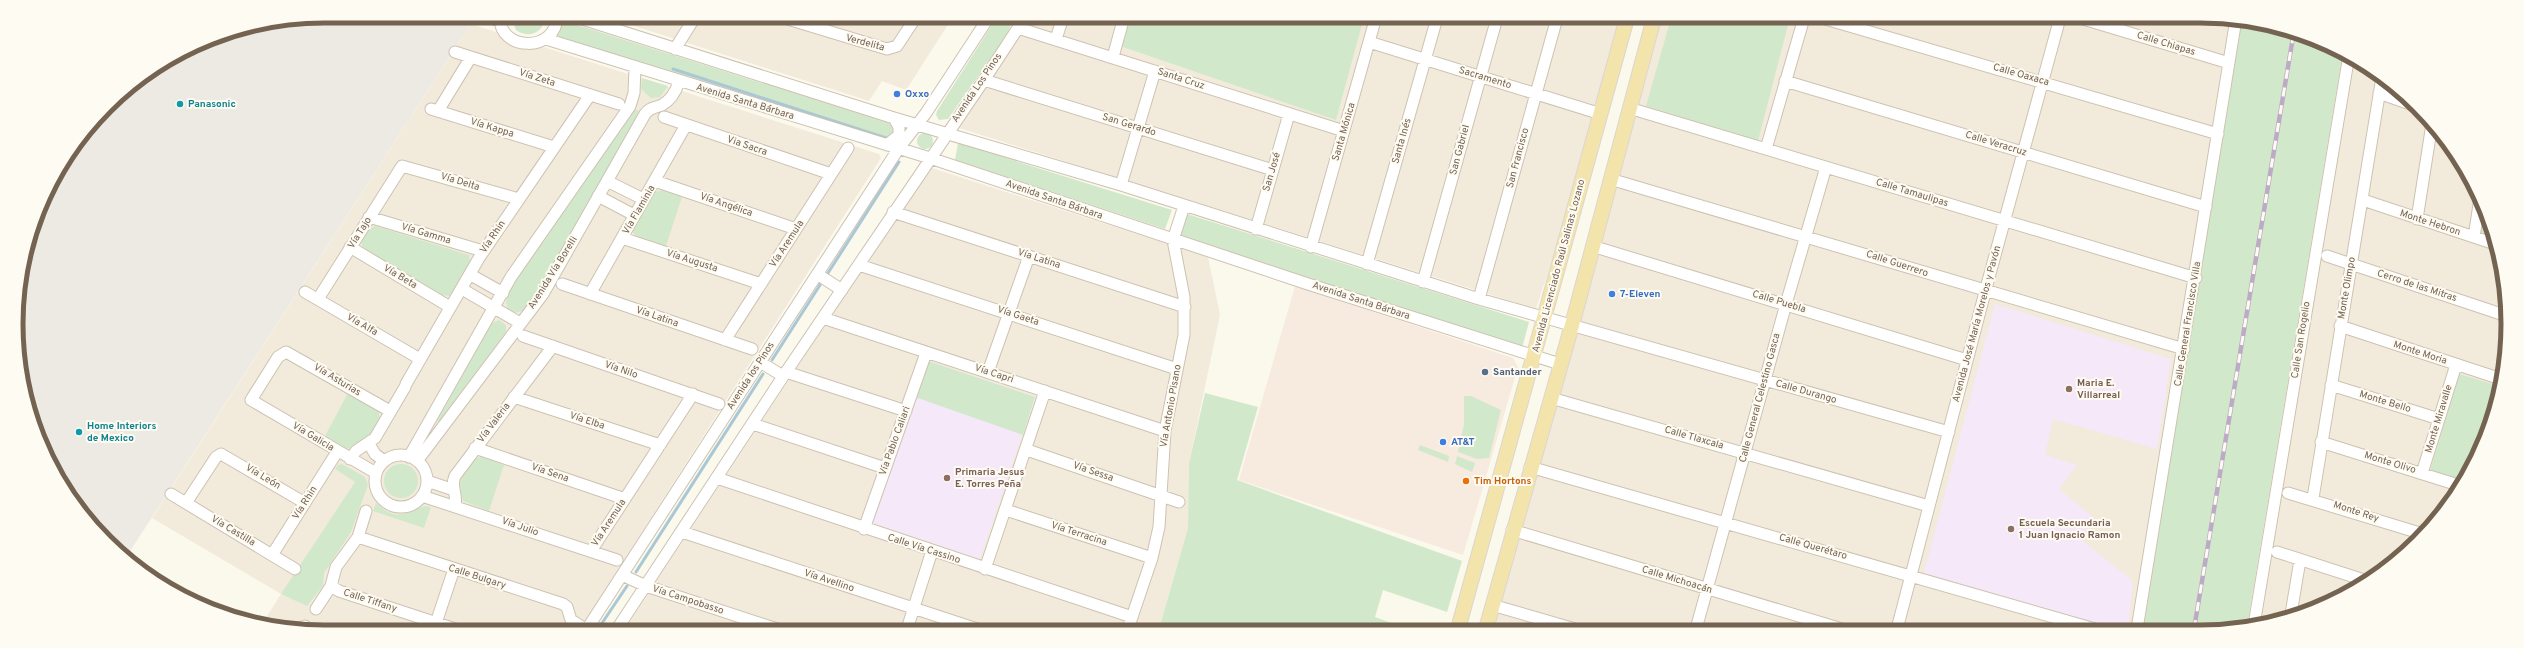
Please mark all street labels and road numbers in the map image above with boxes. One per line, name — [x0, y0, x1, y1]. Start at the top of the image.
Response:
street label: Calle Chiapas — [2135, 29, 2197, 59]
street label: Verdelita — [844, 32, 886, 54]
street label: Avenida Los Pinos — [949, 50, 1005, 125]
street label: Calle Oaxaca — [1991, 61, 2051, 89]
street label: Sacramento — [1457, 64, 1513, 92]
street label: Santa Cruz — [1156, 65, 1206, 93]
street label: Vía Zeta — [517, 66, 557, 90]
street label: Avenida Santa Bárbara — [694, 81, 796, 123]
street label: Santa Mónica — [1329, 101, 1359, 163]
street label: San Gerardo — [1100, 111, 1158, 139]
street label: Vía Kappa — [469, 115, 515, 141]
street label: Santa Inés — [1389, 116, 1415, 165]
street label: San Gabriel — [1447, 123, 1473, 177]
street label: San Francisco — [1504, 126, 1532, 190]
street label: Calle Veracruz — [1964, 128, 2028, 160]
street label: Via Sacra — [725, 133, 769, 159]
street label: San José — [1260, 151, 1284, 193]
street label: Vía Delta — [439, 170, 481, 194]
street label: Calle Tamaulipas — [1874, 176, 1950, 210]
street label: Avenida Santa Bárbara — [1004, 177, 1104, 223]
street label: Avenida Licenciado Raúl Salinas Lozano — [1530, 178, 1589, 354]
street label: Vía Flaminia — [620, 183, 658, 237]
street label: Vía Angélica — [698, 190, 754, 220]
street label: Monte Hebron — [2398, 207, 2462, 239]
street label: Vía Tajo — [345, 214, 375, 251]
street label: Vía Rhin — [477, 218, 509, 256]
street label: Vía Aremula — [767, 218, 807, 270]
street label: Vía Gamma — [400, 220, 452, 248]
street label: Avenida Vía Borelli — [525, 234, 581, 312]
street label: Avenida José María Morelos y Pavón — [1950, 244, 2004, 404]
street label: Vía Latina — [1016, 246, 1062, 272]
street label: Vía Augusta — [665, 247, 719, 275]
street label: Calle Guerrero — [1864, 248, 1930, 280]
street label: Monte Olimpo — [2335, 255, 2359, 320]
street label: Calle General Francisco Villa — [2172, 261, 2204, 387]
street label: Vía Beta — [381, 262, 419, 292]
street label: Cerro de las Mitras — [2375, 267, 2459, 305]
street label: Avenida Santa Bárbara — [1310, 279, 1412, 323]
street label: Calle Puebla — [1751, 288, 1807, 316]
street label: Calle San Rogelio — [2288, 300, 2314, 379]
street label: Vía Gaeta — [995, 303, 1041, 329]
street label: Vía Latina — [634, 304, 680, 330]
street label: Vía Alfa — [344, 311, 380, 339]
street label: Calle General Celestino Gasca — [1736, 332, 1784, 464]
street label: Monte Moria — [2391, 338, 2449, 368]
street label: Avenida los Pinos — [724, 339, 778, 412]
street label: Vía Nilo — [603, 358, 640, 382]
street label: Vía Asturias — [311, 361, 363, 399]
street label: Vía Capri — [973, 362, 1015, 386]
street label: Vía Antonio Pisano — [1157, 363, 1185, 449]
street label: Calle Durango — [1774, 377, 1839, 407]
street label: Monte Miravalle — [2422, 383, 2456, 455]
street label: Monte Bello — [2358, 388, 2413, 416]
street label: Vía Valeria — [475, 400, 513, 446]
street label: Vía Pablo Caliari — [876, 405, 914, 477]
street label: Vía Elba — [568, 409, 606, 433]
street label: Vía Galicia — [290, 419, 336, 455]
street label: Calle Tlaxcala — [1663, 423, 1725, 453]
street label: Monte Olivo — [2362, 449, 2418, 477]
street label: Vía Sessa — [1071, 459, 1115, 485]
street label: Vía León — [243, 461, 283, 493]
street label: Vía Sena — [529, 461, 571, 485]
street label: Vía Rhin — [290, 484, 320, 522]
street label: Vía Aremula — [589, 497, 629, 549]
street label: Monte Rey — [2331, 499, 2381, 525]
street label: Vía Castilla — [208, 513, 258, 549]
street label: Vía Julio — [500, 515, 541, 540]
street label: Vía Terracina — [1049, 519, 1109, 549]
street label: Calle Vía Cassino — [886, 531, 963, 567]
street label: Calle Querétaro — [1777, 531, 1849, 563]
street label: Calle Bulgary — [447, 562, 507, 592]
street label: Calle Michoacán — [1640, 563, 1714, 597]
street label: Vía Avellino — [802, 567, 856, 595]
street label: Vía Campobasso — [651, 582, 726, 618]
street label: Calle Tiffany — [342, 586, 398, 616]

